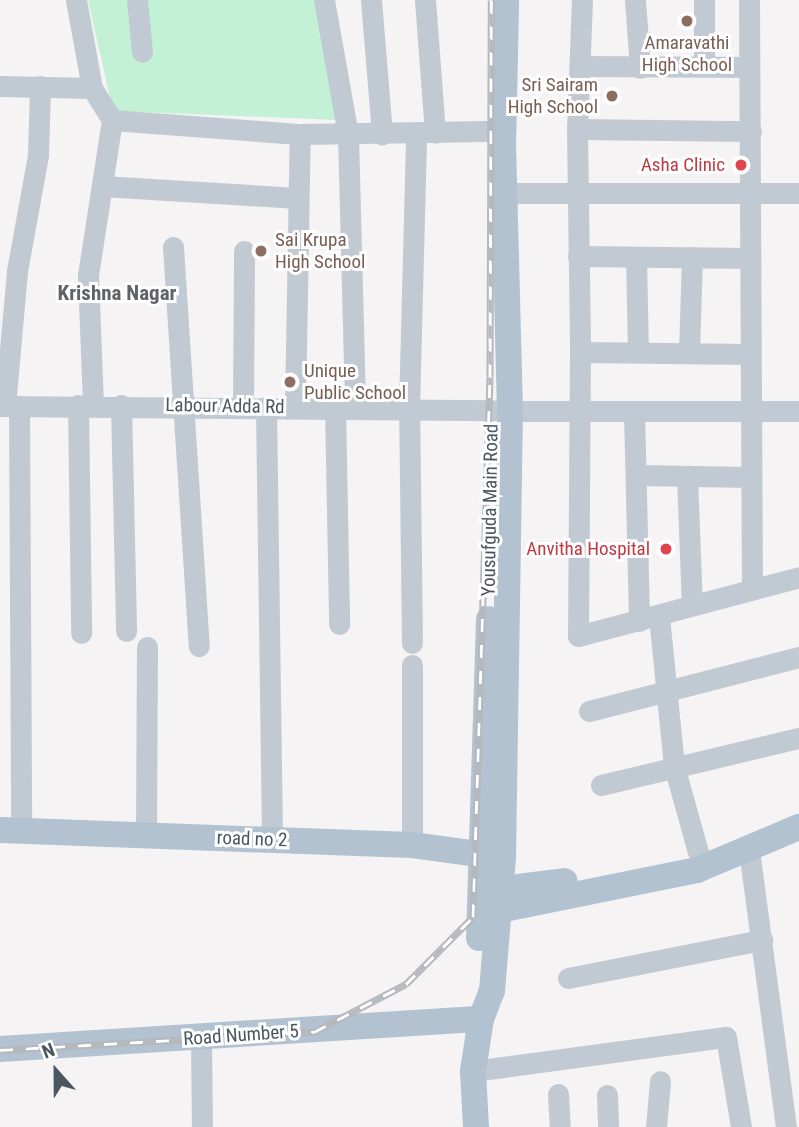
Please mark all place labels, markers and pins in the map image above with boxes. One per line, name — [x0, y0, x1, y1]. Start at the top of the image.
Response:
marker: Amaravathi High School — [679, 13, 695, 29]
place label: Amaravathi High School — [642, 32, 732, 76]
place label: Sri Sairam High School — [508, 74, 598, 118]
marker: Sri Sairam High School — [604, 88, 620, 104]
place label: Asha Clinic — [641, 154, 725, 176]
marker: Asha Clinic — [731, 155, 751, 175]
place label: Sai Krupa High School — [275, 229, 365, 273]
marker: Sai Krupa High School — [253, 243, 269, 259]
place label: Unique Public School — [304, 360, 406, 404]
marker: Unique Public School — [282, 374, 298, 390]
place label: Anvitha Hospital — [526, 538, 650, 560]
marker: Anvitha Hospital — [656, 539, 676, 559]

